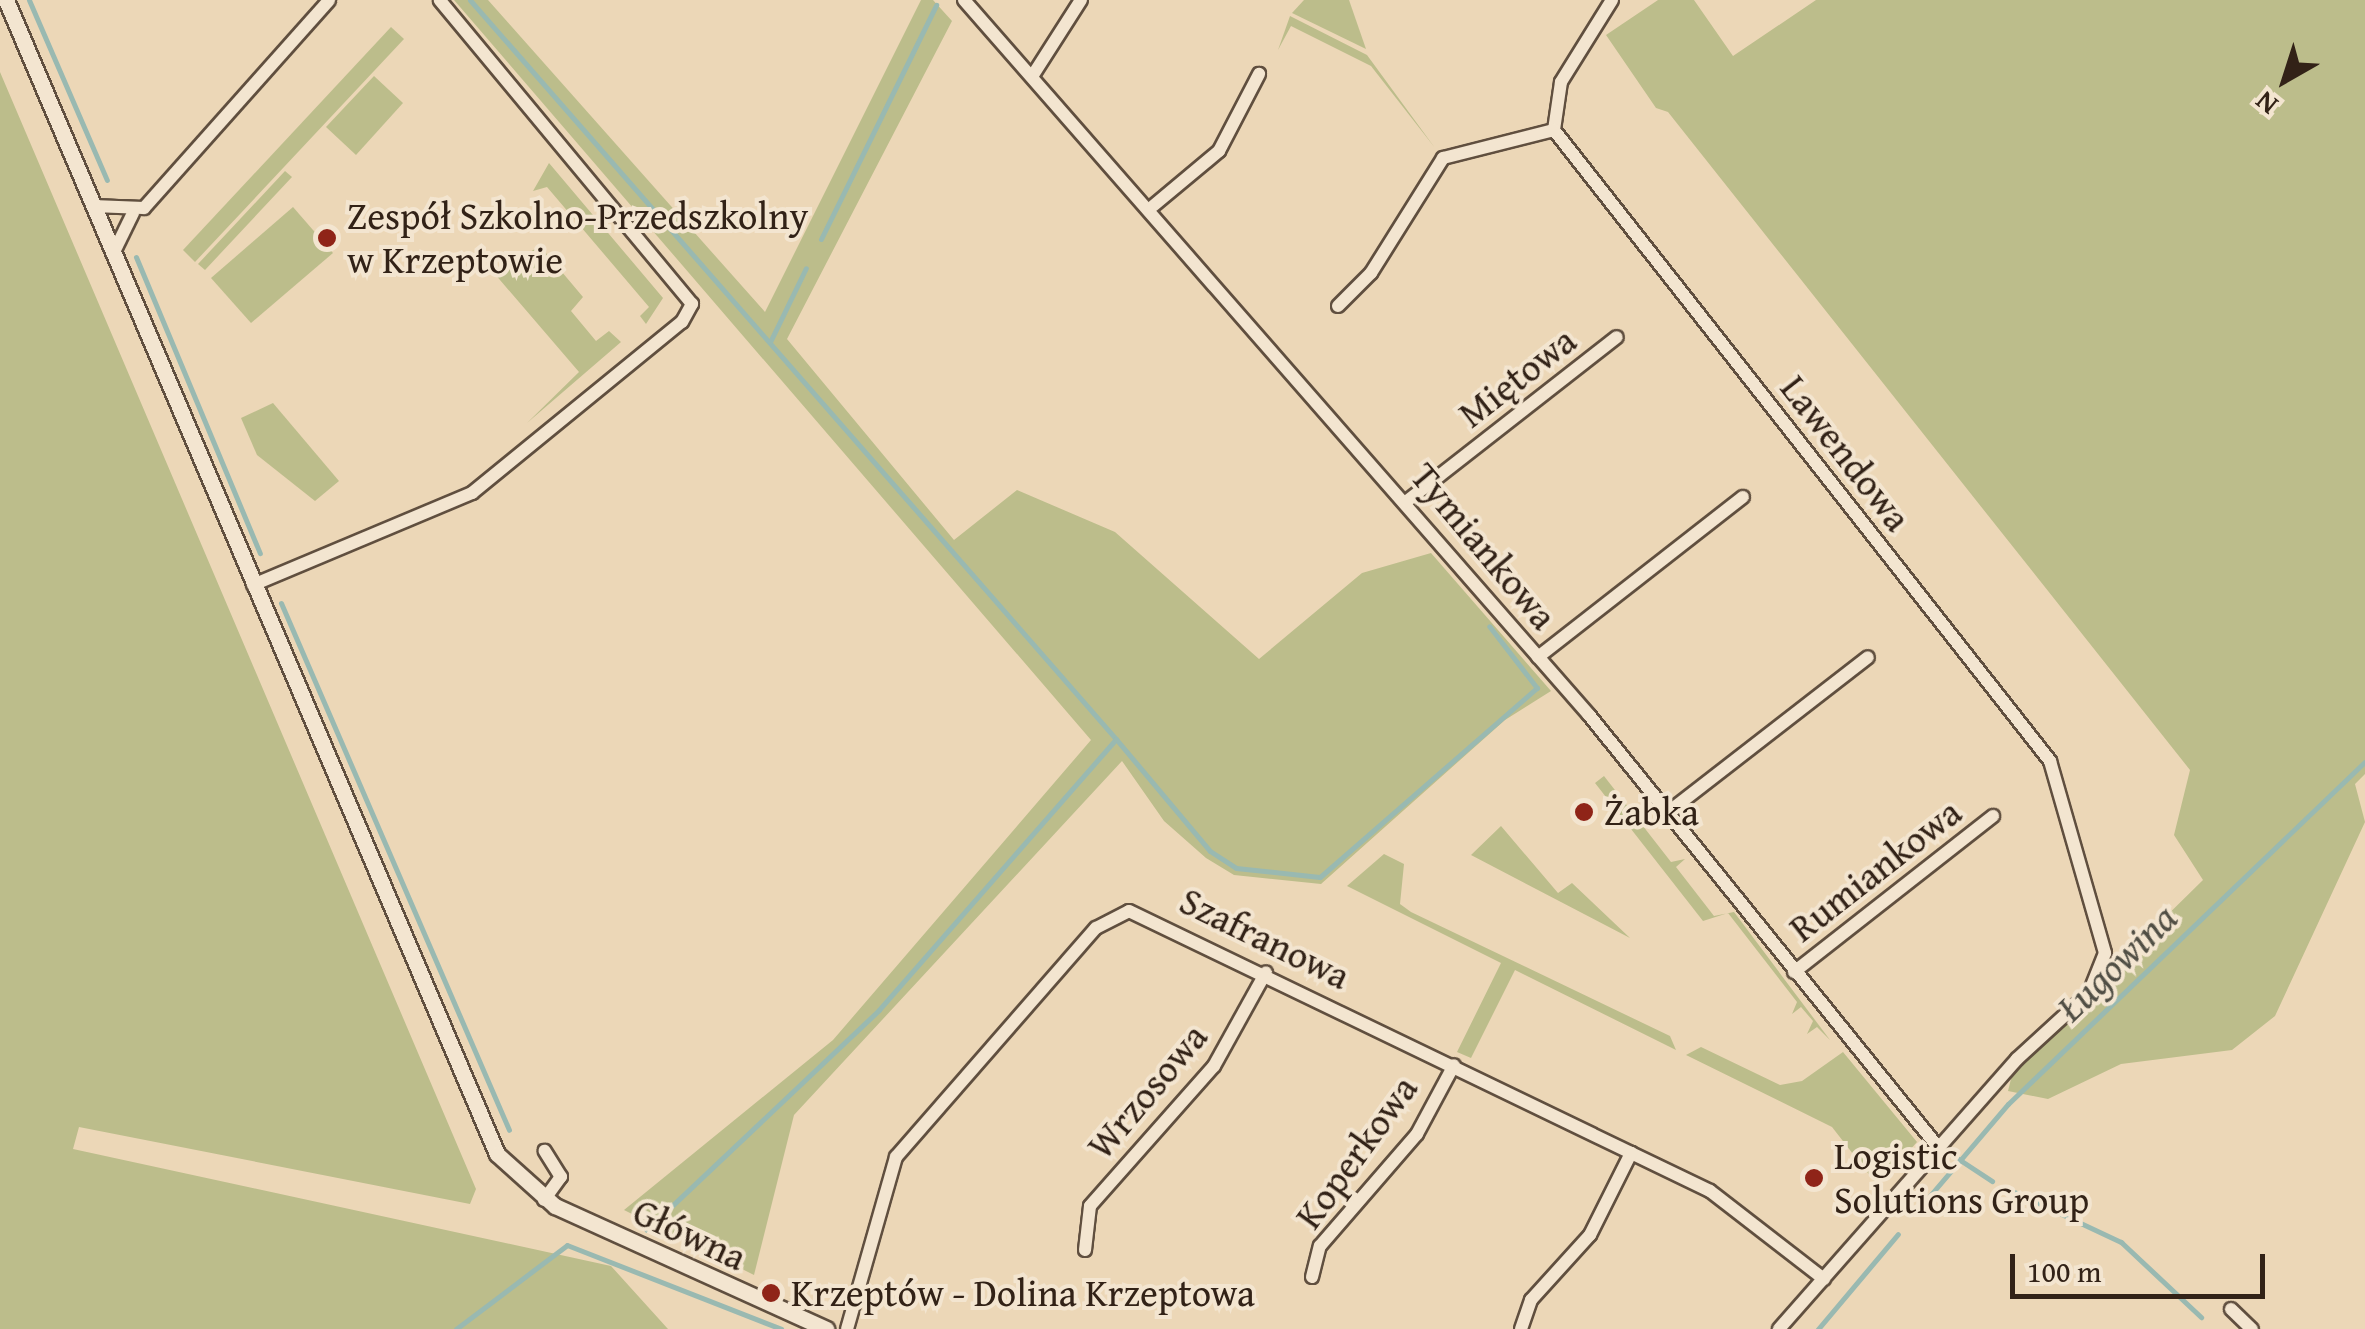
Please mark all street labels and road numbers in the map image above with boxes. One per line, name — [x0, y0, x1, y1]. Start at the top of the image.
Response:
street label: Miętowa — [1449, 317, 1585, 437]
street label: Lawendowa — [1771, 366, 1921, 540]
street label: Tymiankowa — [1401, 454, 1567, 638]
street label: Rumiankowa — [1780, 789, 1970, 951]
street label: Szafranowa — [1173, 877, 1357, 999]
street label: Wrzosowa — [1077, 1014, 1217, 1168]
street label: Koperkowa — [1285, 1067, 1427, 1237]
street label: Główna — [626, 1188, 754, 1280]

